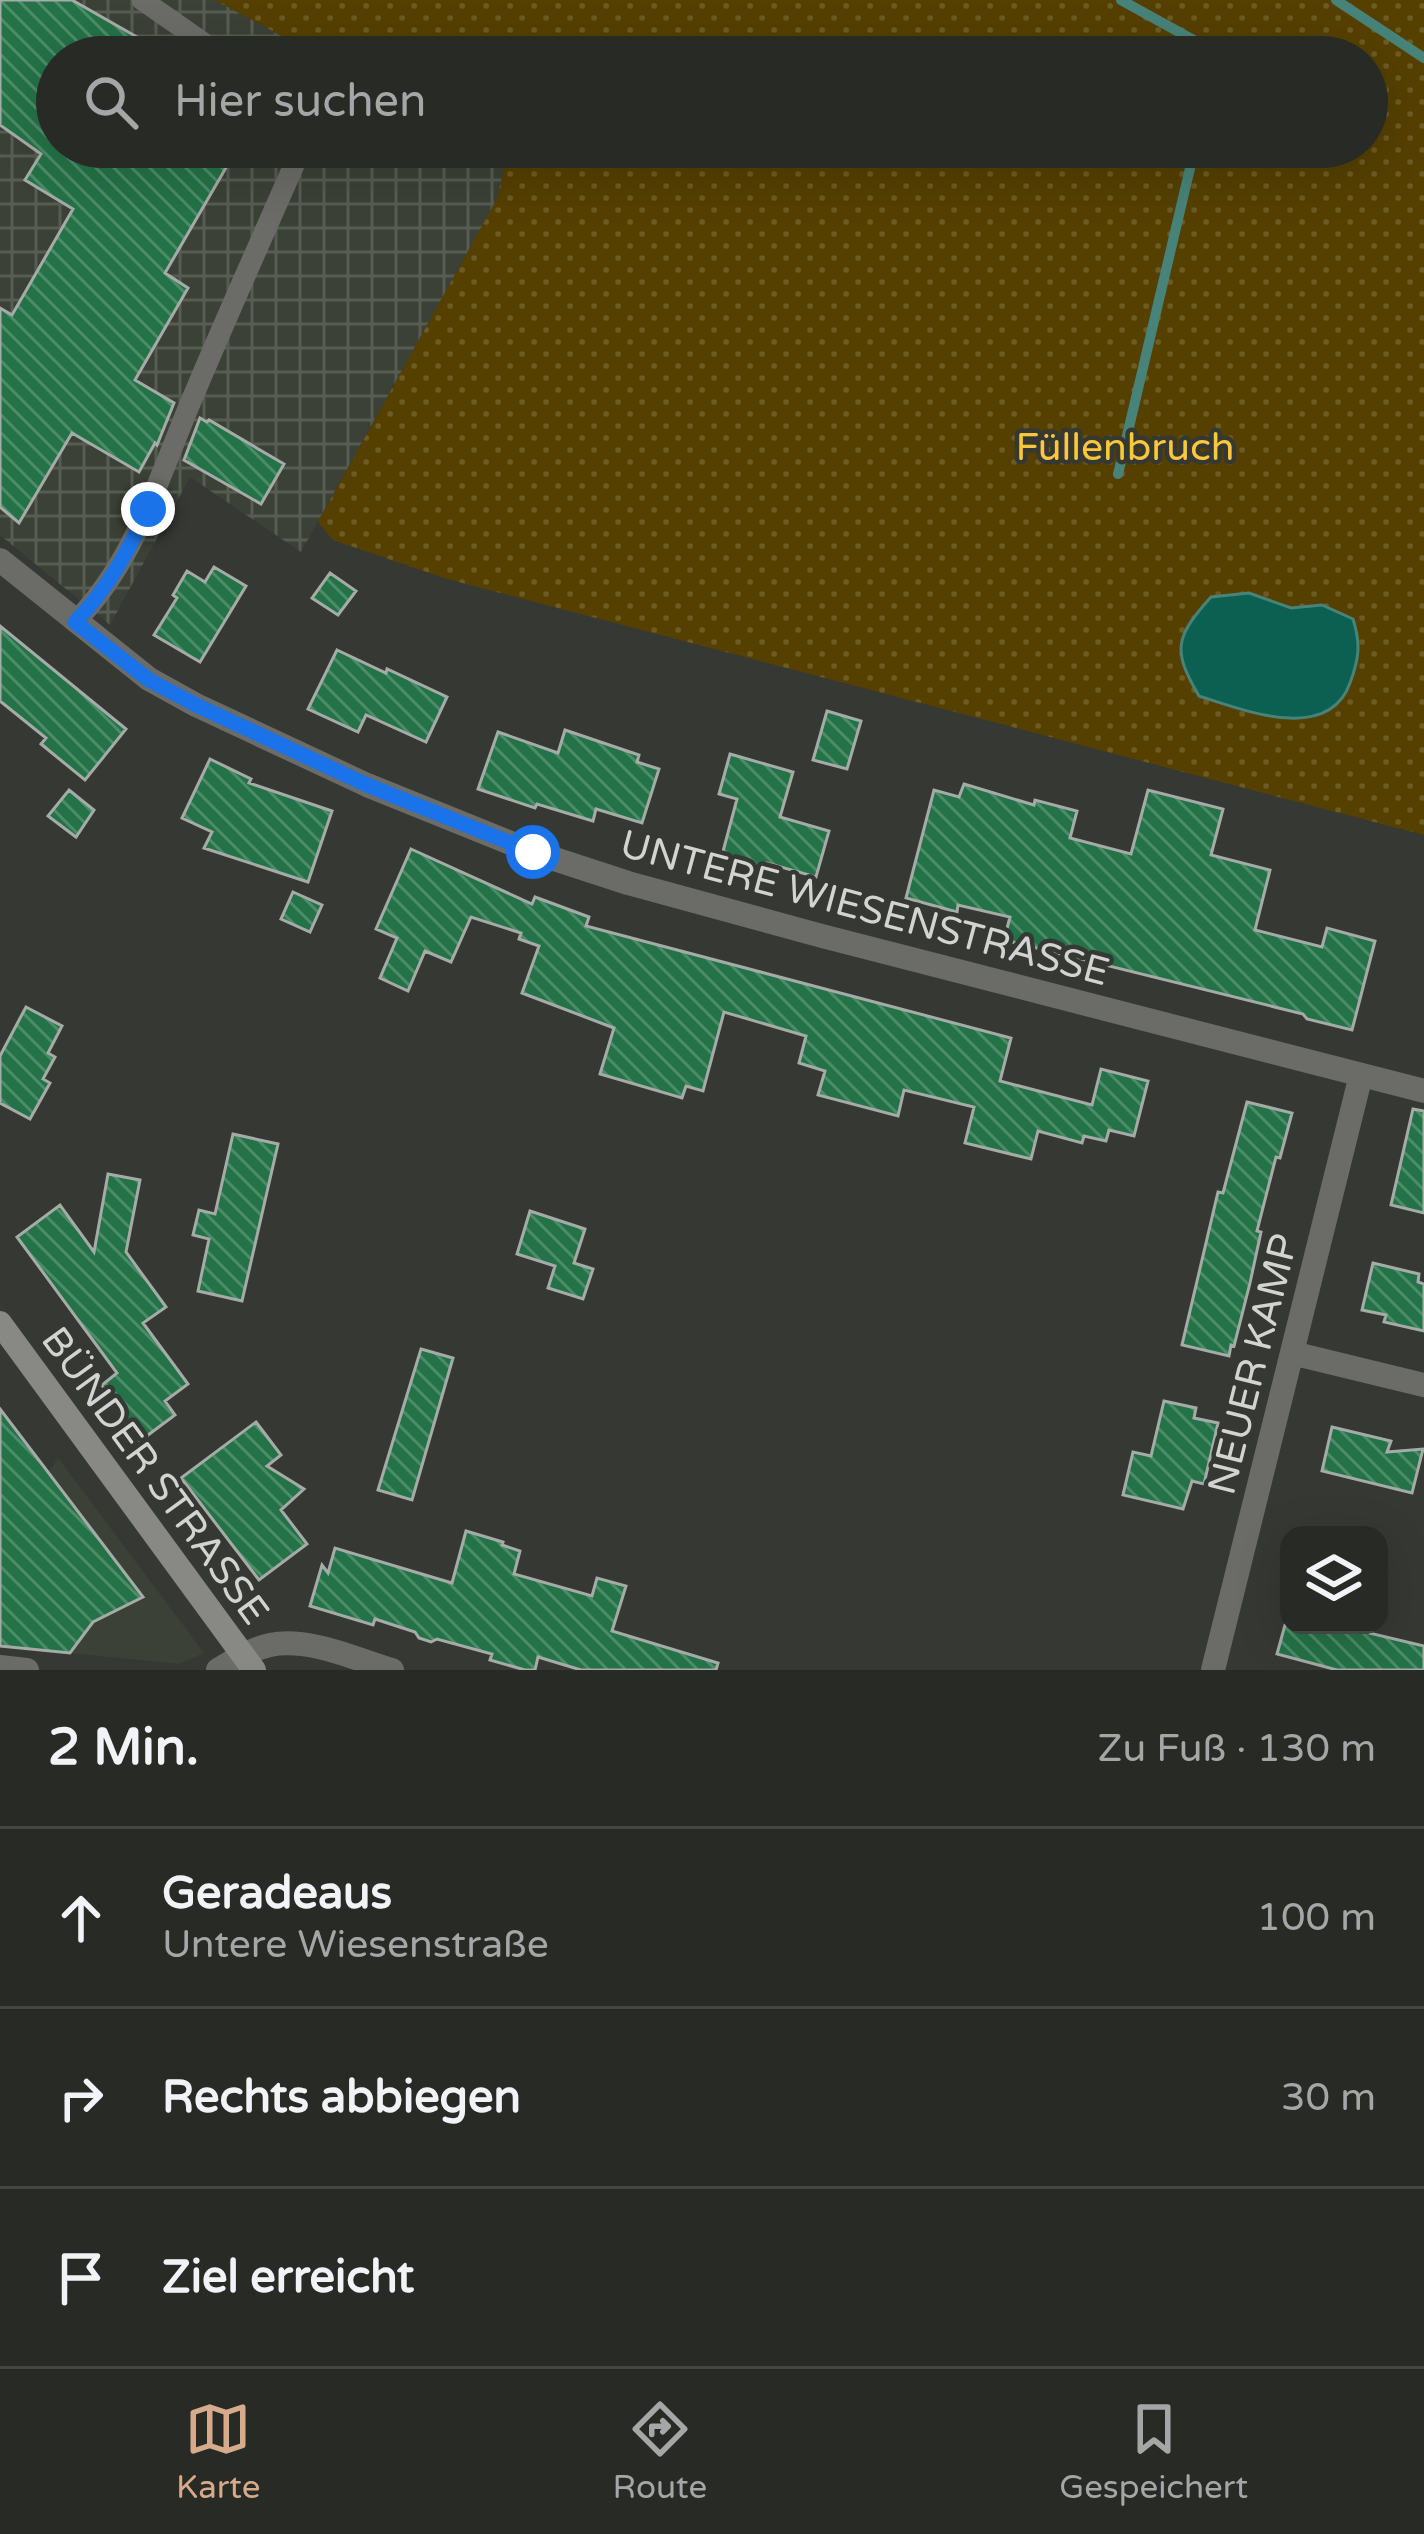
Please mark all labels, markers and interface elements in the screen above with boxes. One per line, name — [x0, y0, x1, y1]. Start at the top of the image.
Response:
search box — [36, 36, 1388, 168]
icon: search — [78, 69, 144, 135]
text: Hier suchen — [174, 75, 426, 129]
park label: Füllenbruch — [1015, 424, 1235, 471]
route end — [121, 482, 175, 536]
street label: UNTERE WIESENSTRASSE — [615, 821, 1114, 996]
route start — [506, 825, 560, 879]
street label: NEUER KAMP — [1198, 1229, 1309, 1500]
street label: BÜNDER STRASSE — [31, 1318, 278, 1634]
map controls — [1280, 1526, 1388, 1634]
button: layers — [1280, 1526, 1388, 1634]
text: 2 Min. — [48, 1717, 199, 1779]
text: Zu Fuß · 130 m — [1098, 1725, 1376, 1772]
text: Geradeaus — [162, 1867, 392, 1921]
icon: ahead — [48, 1885, 114, 1951]
text: 100 m — [1257, 1894, 1376, 1941]
text: Untere Wiesenstraße — [162, 1921, 549, 1968]
icon: right — [48, 2065, 114, 2131]
text: Rechts abbiegen — [162, 2071, 521, 2125]
text: 30 m — [1281, 2074, 1376, 2121]
icon: arrive — [48, 2245, 114, 2311]
text: Ziel erreicht — [162, 2251, 414, 2305]
tab: Karte — [176, 2396, 260, 2507]
tab: Route — [612, 2396, 707, 2507]
tab: Gespeichert — [1059, 2396, 1248, 2507]

